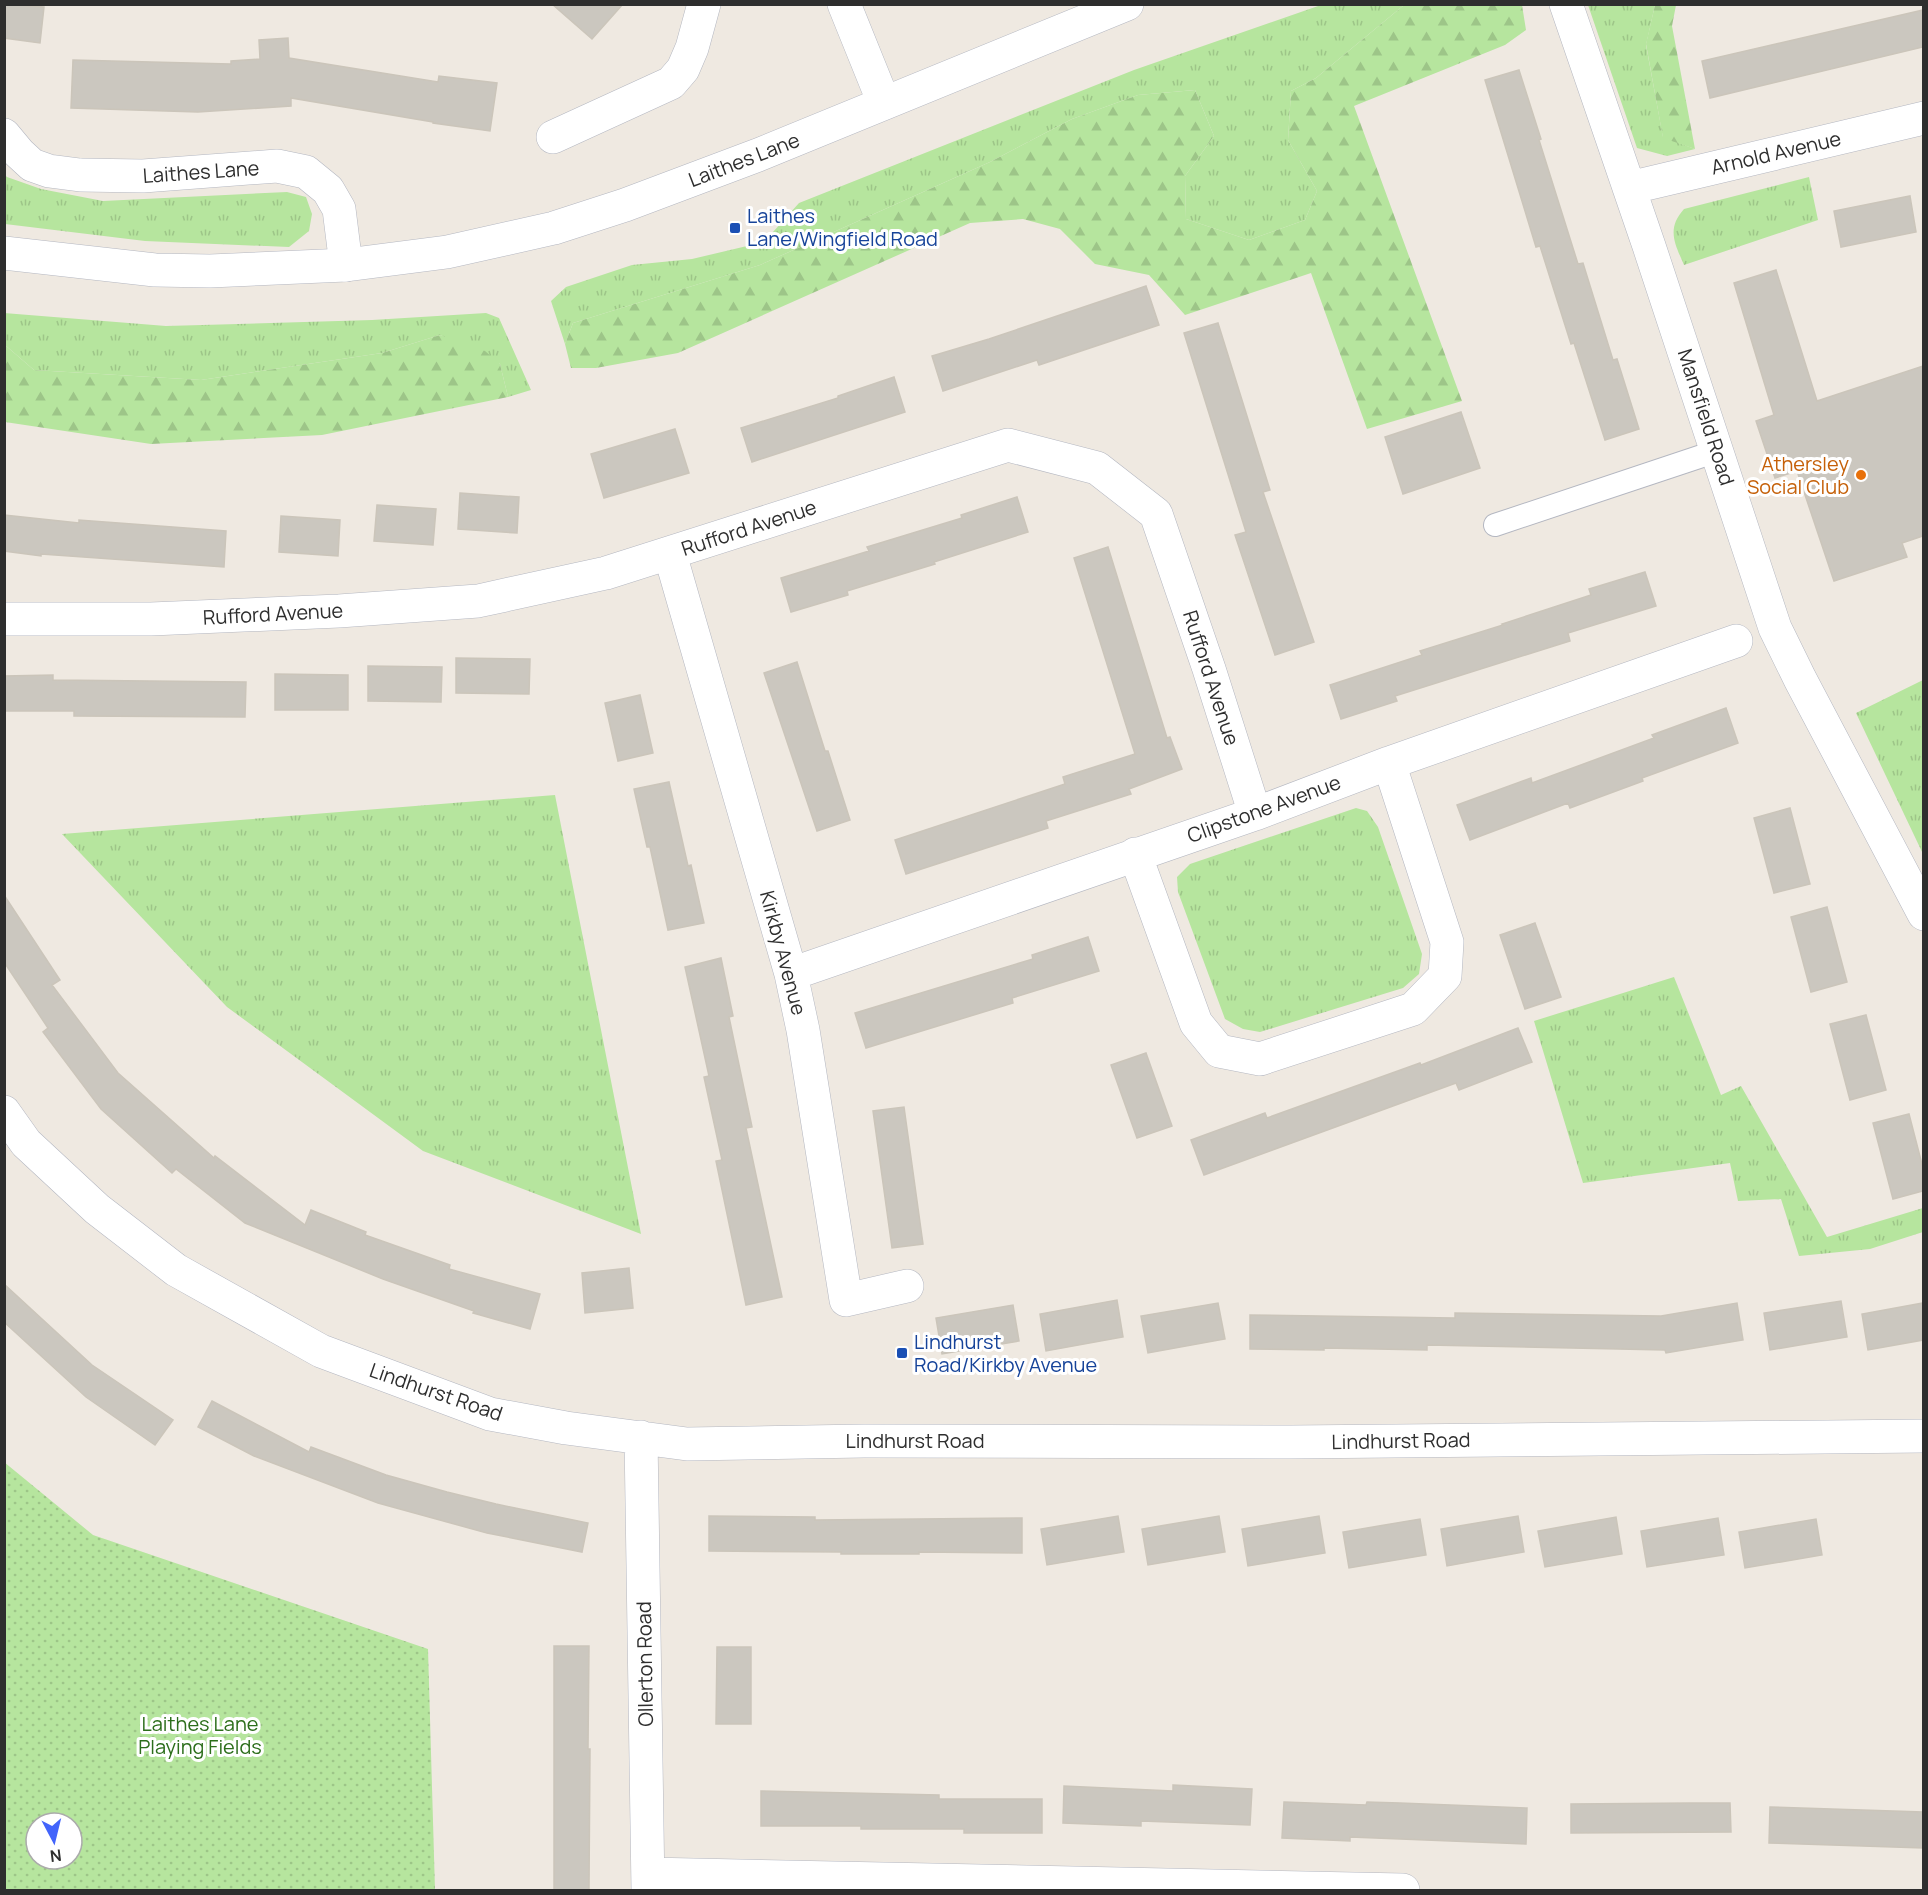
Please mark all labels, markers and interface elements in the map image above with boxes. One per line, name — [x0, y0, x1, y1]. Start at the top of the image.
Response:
street label: Arnold Avenue — [1708, 124, 1843, 181]
street label: Laithes Lane — [684, 126, 803, 193]
street label: Laithes Lane — [142, 154, 260, 189]
place label: Laithes Lane/Wingfield Road — [747, 202, 938, 252]
marker: Laithes Lane/Wingfield Road — [728, 221, 742, 235]
street label: Mansfield Road — [1672, 345, 1741, 489]
place label: Athersley Social Club — [1747, 450, 1849, 500]
marker: Athersley Social Club — [1854, 468, 1868, 482]
street label: Rufford Avenue — [678, 493, 820, 562]
street label: Rufford Avenue — [202, 596, 344, 631]
street label: Rufford Avenue — [1177, 607, 1246, 749]
street label: Clipstone Avenue — [1183, 768, 1344, 849]
street label: Kirkby Avenue — [754, 888, 813, 1018]
place label: Lindhurst Road/Kirkby Avenue — [914, 1328, 1097, 1378]
marker: Lindhurst Road/Kirkby Avenue — [895, 1346, 909, 1360]
street label: Lindhurst Road — [366, 1356, 506, 1427]
street label: Lindhurst Road — [1331, 1426, 1471, 1455]
street label: Lindhurst Road — [845, 1427, 985, 1454]
street label: Ollerton Road — [630, 1601, 659, 1727]
park label: Laithes Lane Playing Fields — [138, 1710, 262, 1760]
north arrow — [24, 1811, 84, 1871]
text: N — [49, 1844, 63, 1868]

